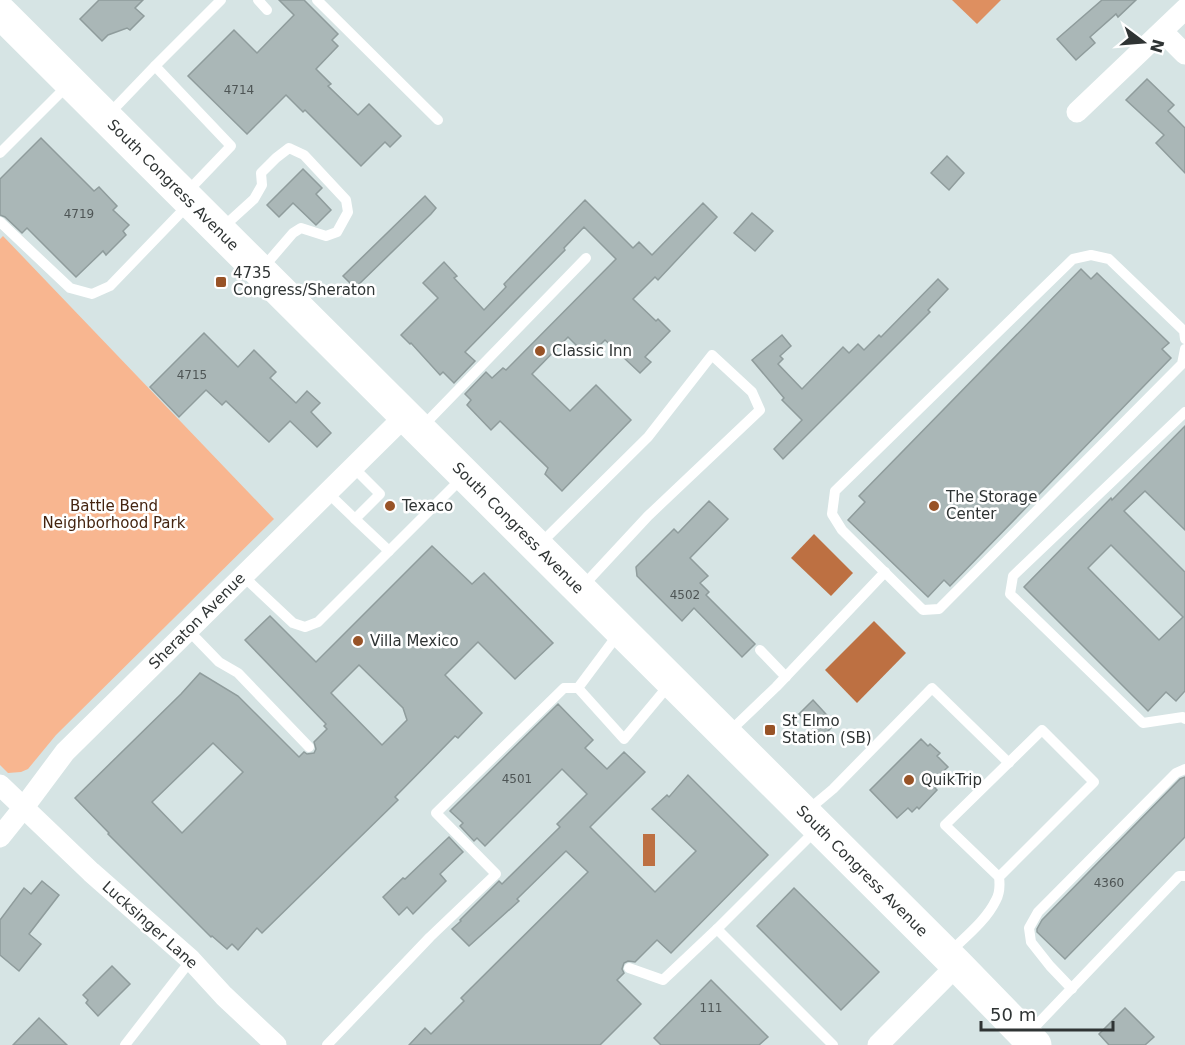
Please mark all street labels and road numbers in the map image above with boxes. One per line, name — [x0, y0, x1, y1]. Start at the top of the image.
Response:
street label: South Congress Avenue — [104, 116, 242, 254]
street label: South Congress Avenue — [449, 459, 587, 597]
street label: Sheraton Avenue — [145, 569, 249, 673]
street label: South Congress Avenue — [793, 802, 931, 940]
street label: Lucksinger Lane — [99, 877, 201, 973]

